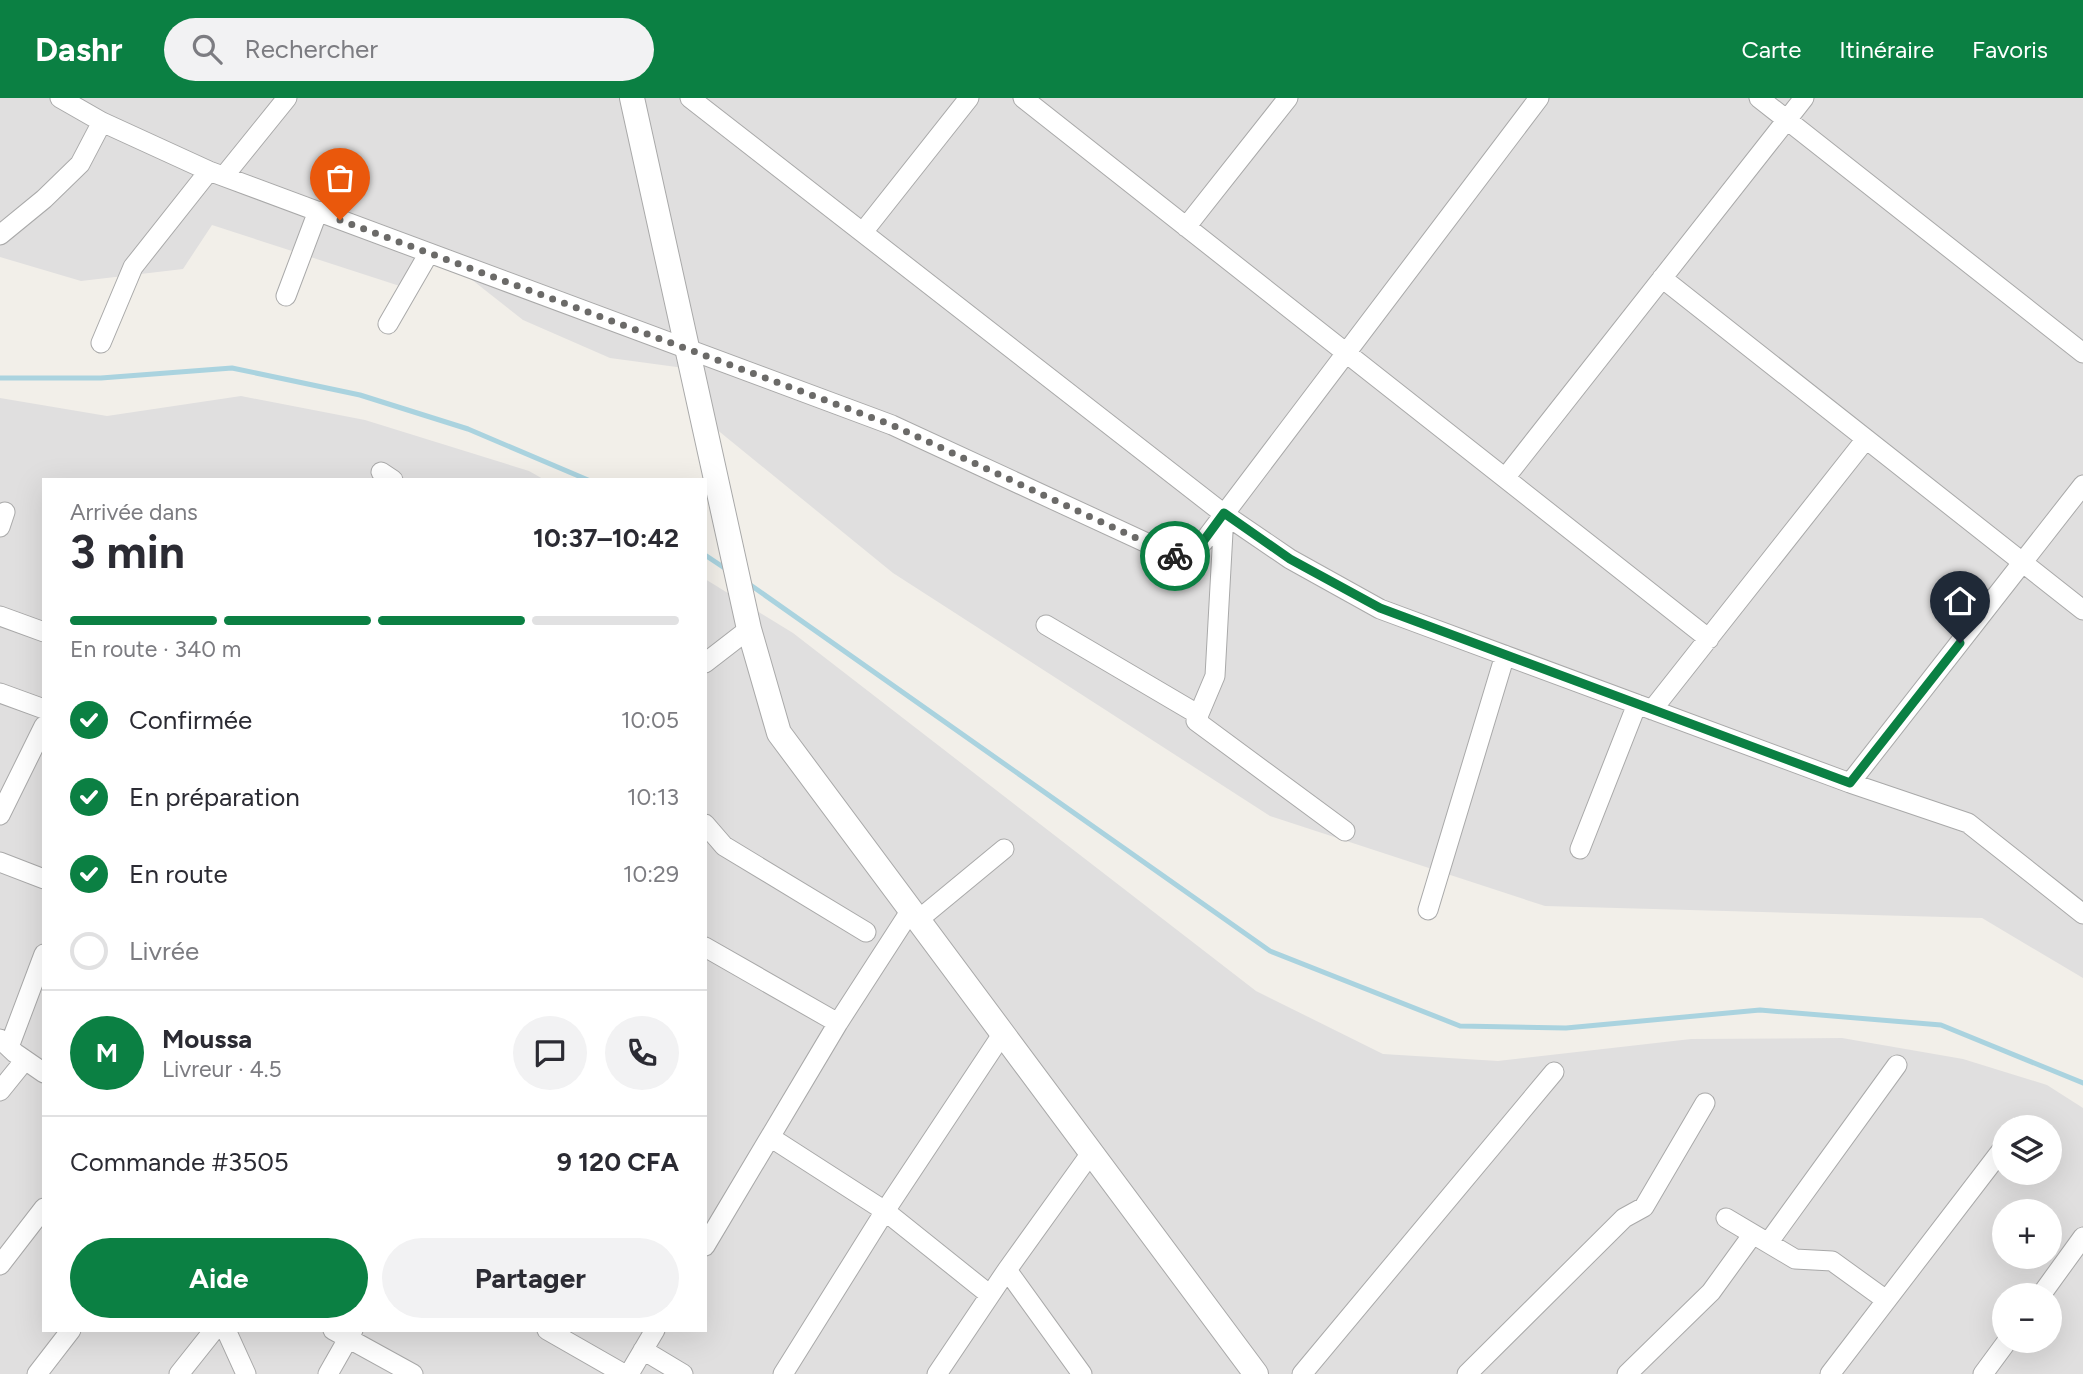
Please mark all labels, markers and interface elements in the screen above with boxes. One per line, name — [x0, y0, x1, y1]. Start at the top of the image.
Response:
search box — [164, 18, 654, 81]
text: Dashr — [35, 30, 122, 69]
icon: search — [188, 30, 226, 68]
text: Rechercher — [244, 33, 378, 65]
text: Carte — [1741, 35, 1801, 64]
text: Itinéraire — [1839, 35, 1934, 64]
text: Favoris — [1972, 35, 2048, 64]
pin — [310, 148, 370, 220]
icon: bag — [321, 159, 359, 197]
text: Arrivée dans — [70, 498, 198, 526]
courier — [1140, 521, 1210, 591]
text: 10:37–10:42 — [533, 522, 679, 554]
text: 3 min — [70, 524, 185, 580]
icon: bike — [1156, 537, 1194, 575]
pin — [1930, 571, 1990, 643]
icon: home — [1941, 582, 1979, 620]
text: En route · 340 m — [70, 635, 241, 663]
icon: check — [70, 701, 108, 739]
text: Confirmée — [129, 704, 252, 736]
text: 10:05 — [621, 706, 679, 734]
icon: check — [70, 778, 108, 816]
text: En préparation — [129, 781, 300, 813]
text: 10:13 — [627, 783, 679, 811]
icon: check — [70, 855, 108, 893]
text: En route — [129, 858, 228, 890]
text: 10:29 — [623, 860, 679, 888]
text: Livrée — [129, 935, 199, 967]
button: chat — [513, 1016, 587, 1090]
button: phone — [605, 1016, 679, 1090]
text: Moussa — [162, 1023, 252, 1055]
text: M — [96, 1037, 118, 1069]
text: Livreur · 4.5 — [162, 1055, 282, 1083]
map controls — [1992, 1115, 2062, 1353]
button: layers — [1992, 1115, 2062, 1185]
text: Commande #3505 — [70, 1146, 289, 1178]
text: 9 120 CFA — [557, 1146, 679, 1178]
button: + — [1992, 1199, 2062, 1269]
button: Aide — [70, 1238, 368, 1318]
button: Partager — [382, 1238, 679, 1318]
button: − — [1992, 1283, 2062, 1353]

